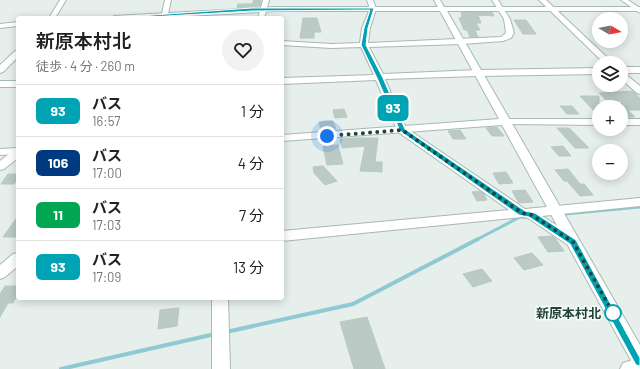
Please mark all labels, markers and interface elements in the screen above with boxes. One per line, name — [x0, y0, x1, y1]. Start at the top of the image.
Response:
north arrow — [592, 12, 628, 48]
map controls — [592, 12, 628, 180]
text: 新原本村北 — [36, 29, 131, 52]
button: heart — [222, 29, 264, 71]
button: layers — [592, 56, 628, 92]
text: 徒歩 · 4 分 · 260 m — [36, 58, 135, 74]
text: バス — [92, 94, 122, 112]
line badge: 93 — [375, 95, 411, 121]
text: 93 — [386, 99, 401, 116]
button: + — [592, 100, 628, 136]
text: 93 — [51, 102, 66, 119]
text: 1 分 — [241, 102, 264, 120]
text: 16:57 — [92, 113, 120, 129]
your location — [317, 126, 337, 146]
button: − — [592, 144, 628, 180]
text: バス — [92, 146, 122, 164]
text: 106 — [48, 154, 68, 171]
text: 4 分 — [238, 154, 264, 172]
text: 17:00 — [92, 165, 122, 181]
text: バス — [92, 198, 122, 216]
text: 11 — [53, 206, 63, 223]
text: 7 分 — [239, 206, 264, 224]
text: 17:03 — [92, 217, 121, 233]
text: バス — [92, 250, 122, 268]
text: 93 — [51, 258, 66, 275]
text: 13 分 — [233, 258, 264, 276]
text: 17:09 — [92, 269, 121, 285]
marker: 新原本村北 — [604, 304, 622, 322]
place label: 新原本村北 — [536, 305, 601, 321]

